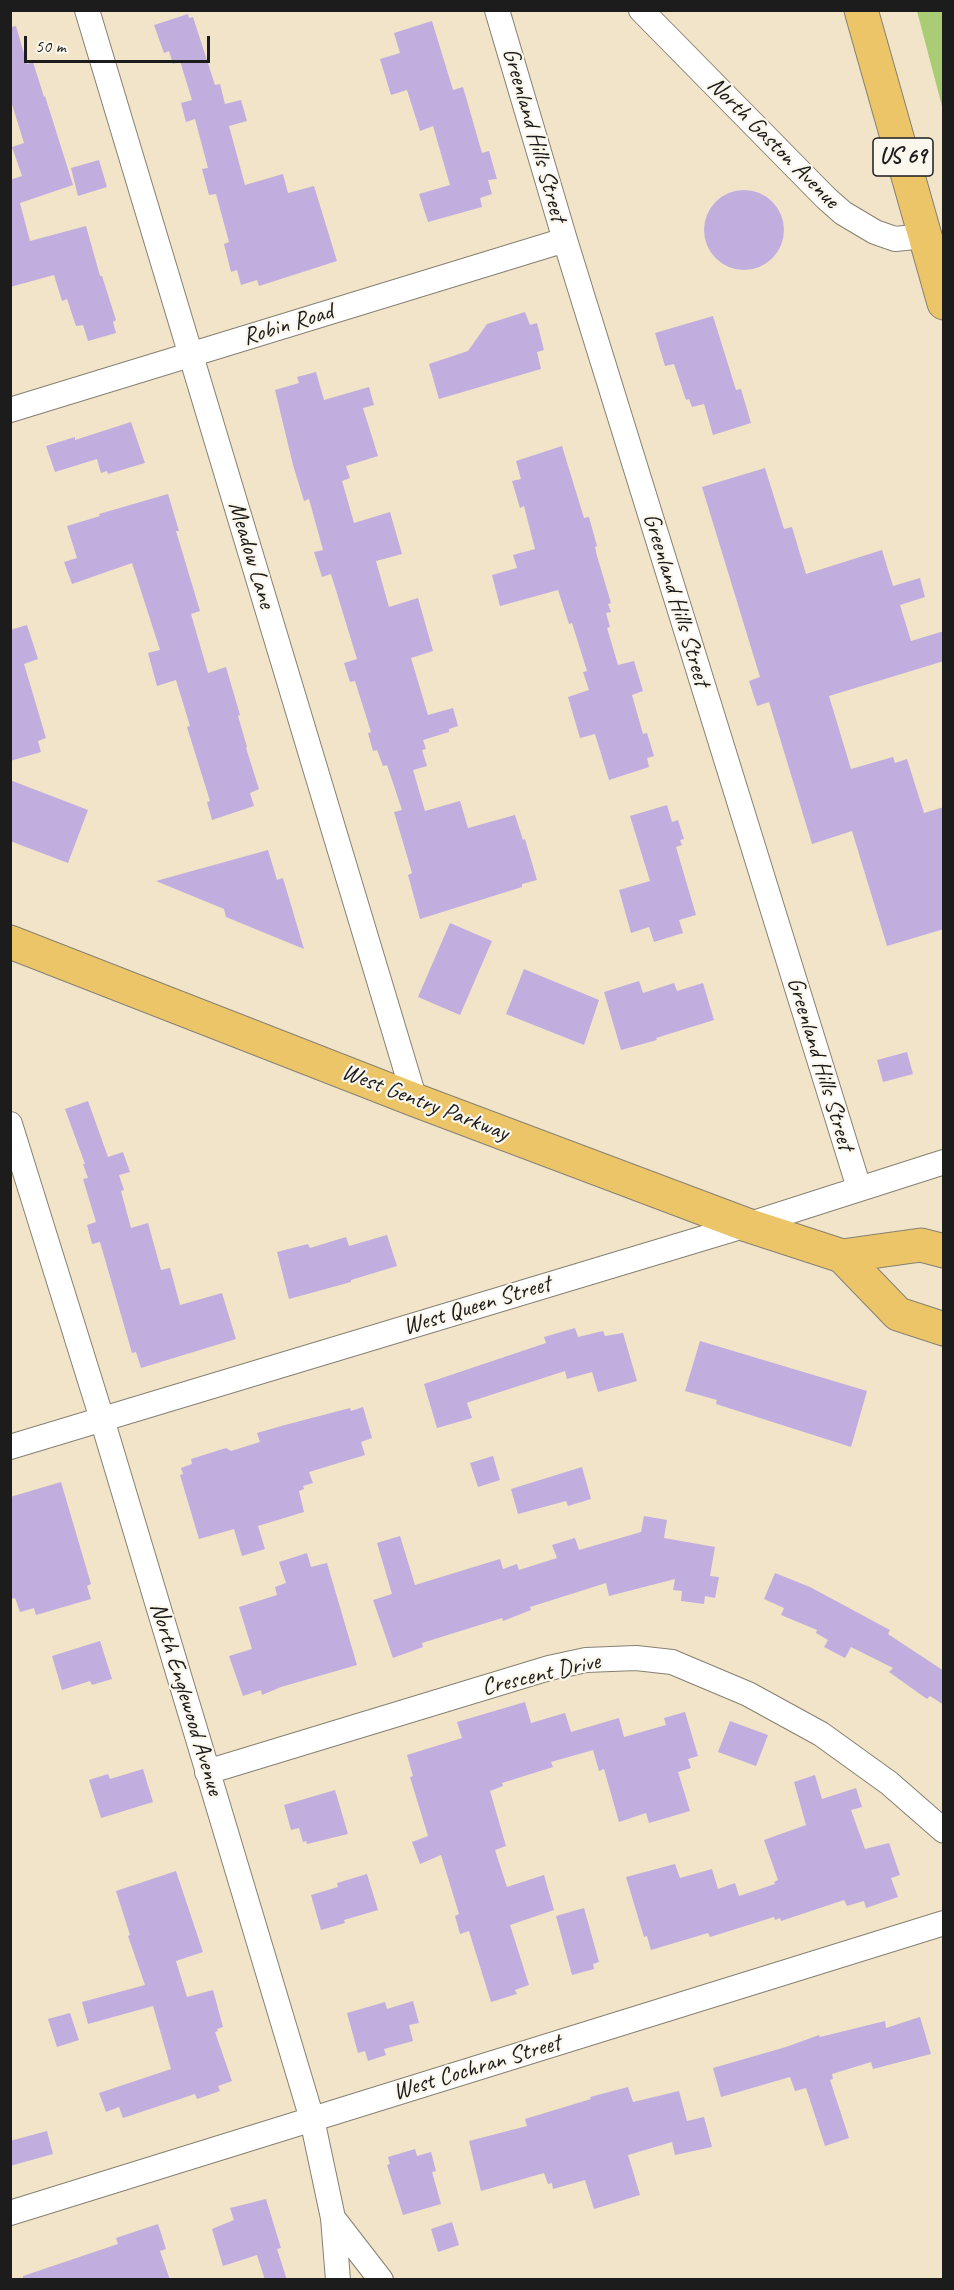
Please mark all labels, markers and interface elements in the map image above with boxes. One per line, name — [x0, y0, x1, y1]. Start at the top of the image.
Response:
scale bar — [27, 24, 213, 62]
text: 50 m — [35, 35, 66, 57]
street label: Greenland Hills Street — [495, 45, 573, 225]
street label: North Gaston Avenue — [701, 71, 845, 215]
road number: US 69 — [873, 138, 933, 176]
street label: Robin Road — [239, 298, 337, 352]
street label: Meadow Lane — [221, 498, 281, 612]
street label: Greenland Hills Street — [636, 510, 716, 690]
street label: Greenland Hills Street — [780, 974, 860, 1154]
street label: West Gentry Parkway — [337, 1058, 513, 1148]
street label: West Queen Street — [400, 1270, 554, 1342]
street label: North Englewood Avenue — [143, 1599, 229, 1799]
street label: Crescent Drive — [479, 1647, 603, 1703]
street label: West Cochran Street — [390, 2029, 564, 2107]

